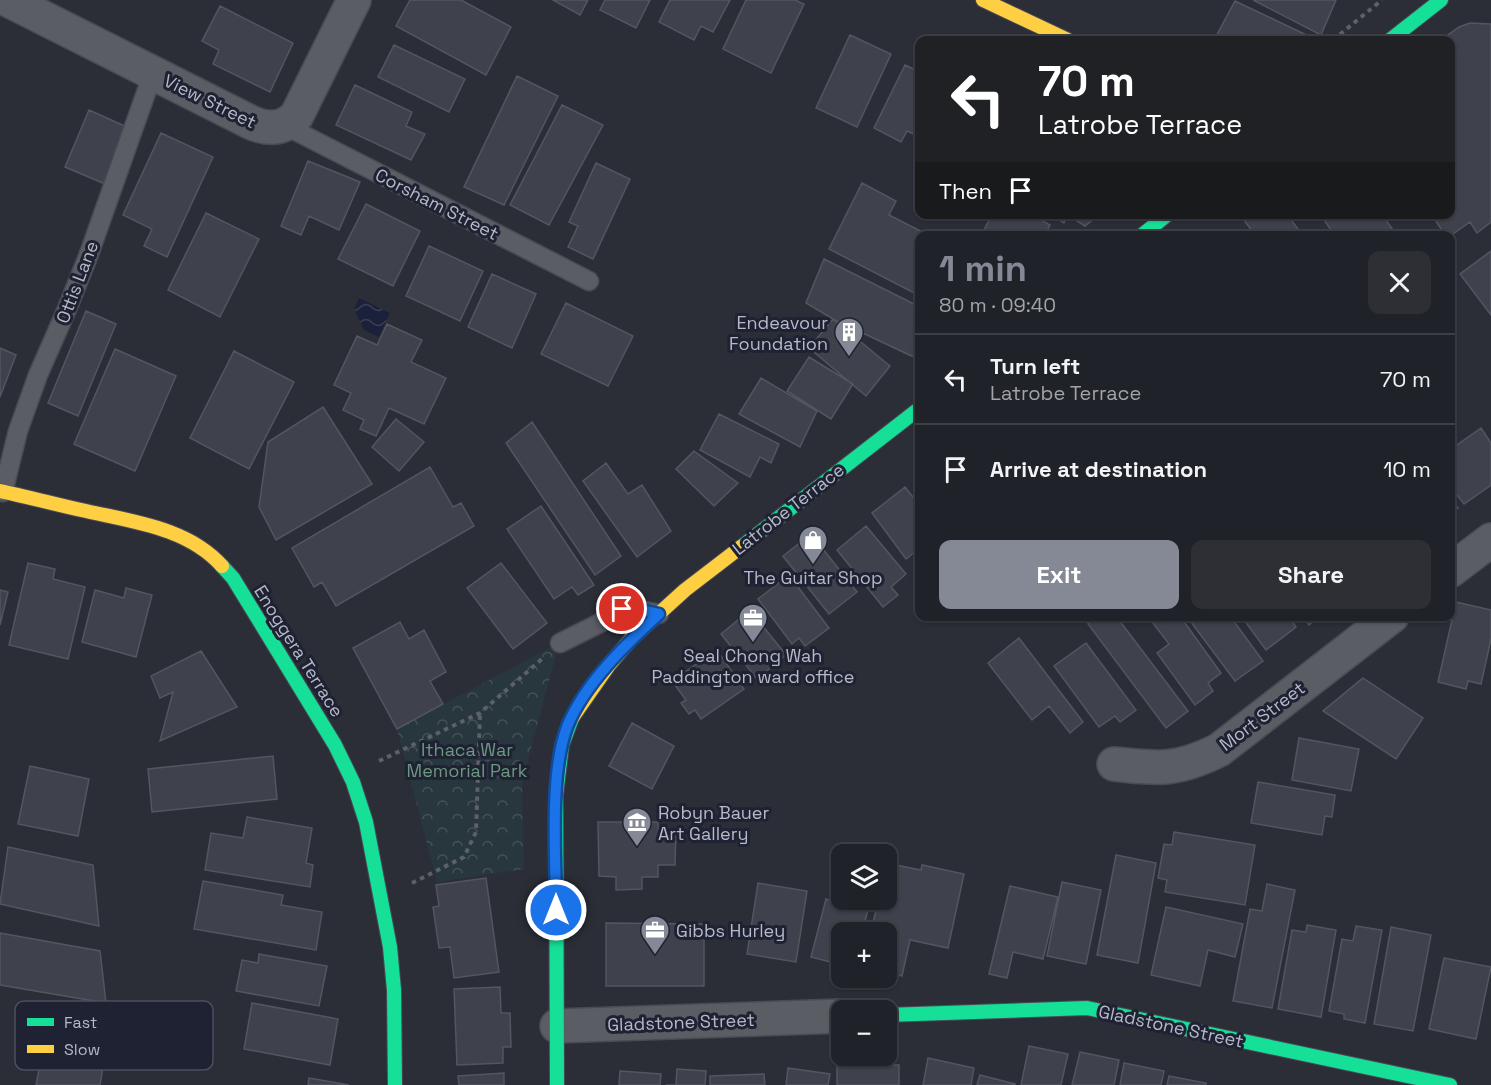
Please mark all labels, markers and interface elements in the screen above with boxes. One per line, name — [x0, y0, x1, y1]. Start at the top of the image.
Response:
text: 70 m — [1038, 55, 1135, 108]
icon: left — [939, 60, 1017, 138]
street label: View Street — [160, 69, 260, 133]
text: Latrobe Terrace — [1038, 107, 1242, 142]
street label: Corsham Street — [372, 163, 502, 245]
icon: arrive — [1004, 174, 1037, 207]
text: Then — [939, 177, 992, 205]
street label: Ottis Lane — [51, 237, 103, 327]
text: 1 min — [939, 246, 1027, 292]
button: close — [1368, 251, 1431, 314]
text: 80 m · 09:40 — [939, 292, 1056, 318]
place label: Endeavour Foundation — [729, 311, 828, 355]
building icon: Endeavour Foundation — [833, 316, 865, 358]
text: Turn left — [990, 352, 1080, 380]
icon: left — [939, 363, 972, 396]
text: 70 m — [1380, 365, 1431, 393]
text: Latrobe Terrace — [990, 380, 1141, 406]
icon: arrive — [939, 453, 972, 486]
text: Arrive at destination — [990, 455, 1207, 483]
text: 10 m — [1383, 455, 1431, 483]
street label: Latrobe Terrace — [727, 458, 849, 560]
shop icon: The Guitar Shop — [797, 524, 829, 566]
button: Exit — [939, 540, 1179, 609]
button: Share — [1191, 540, 1431, 609]
place label: The Guitar Shop — [744, 566, 882, 589]
street label: Enoggera Terrace — [249, 581, 349, 721]
pin — [596, 583, 647, 634]
icon: arrive — [605, 592, 638, 625]
office icon: Seal Chong Wah Paddington ward office — [737, 602, 769, 644]
place label: Seal Chong Wah Paddington ward office — [652, 644, 854, 688]
street label: Mort Street — [1215, 676, 1309, 756]
park label: Ithaca War Memorial Park — [407, 738, 528, 782]
place label: Robyn Bauer Art Gallery — [658, 801, 769, 845]
museum icon: Robyn Bauer Art Gallery — [621, 806, 653, 848]
map controls — [831, 844, 897, 1066]
button: layers — [831, 844, 897, 910]
position arrow — [524, 878, 588, 942]
office icon: Gibbs Hurley — [639, 914, 671, 956]
place label: Gibbs Hurley — [676, 919, 785, 942]
button: + — [831, 922, 897, 988]
street label: Gladstone Street — [1096, 999, 1246, 1053]
button: − — [831, 1000, 897, 1066]
legend — [15, 1001, 213, 1070]
street label: Gladstone Street — [607, 1008, 755, 1036]
text: Fast — [64, 1012, 97, 1033]
text: Slow — [64, 1039, 100, 1060]

